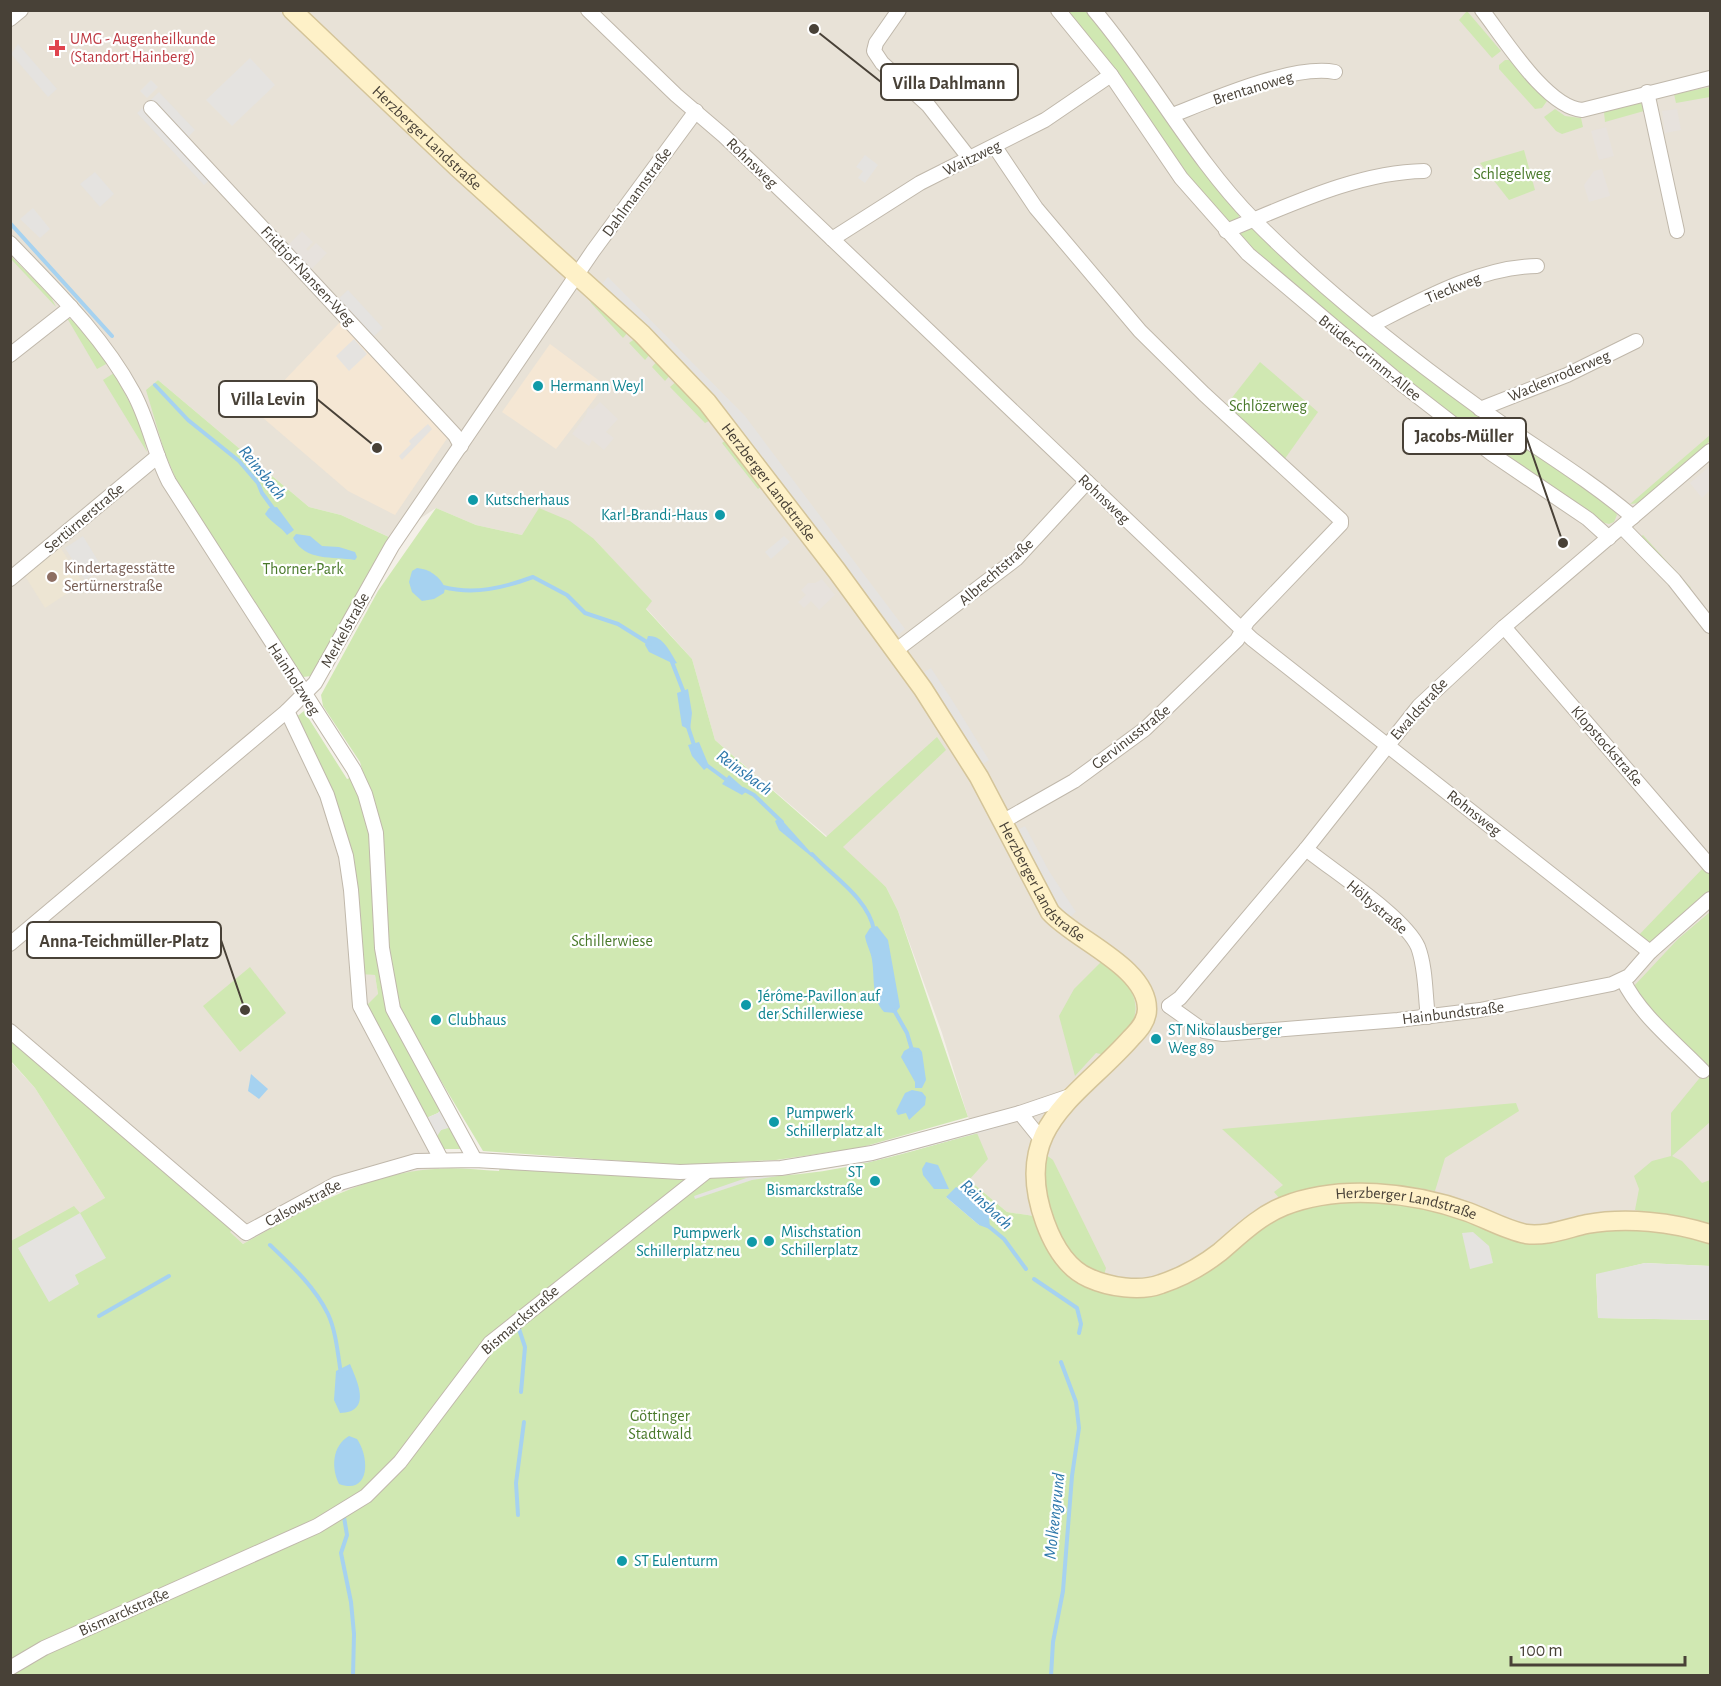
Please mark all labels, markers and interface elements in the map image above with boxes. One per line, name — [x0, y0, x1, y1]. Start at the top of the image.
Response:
place label: UMG - Augenheilkunde (Standort Hainberg) — [70, 31, 216, 65]
marker: UMG - Augenheilkunde (Standort Hainberg) — [48, 39, 66, 57]
callout: Villa Dahlmann — [881, 64, 1018, 100]
street label: Brentanoweg — [1211, 68, 1295, 108]
text: Villa Dahlmann — [893, 75, 1005, 93]
street label: Herzberger Landstraße — [369, 83, 485, 193]
street label: Rohnsweg — [723, 135, 781, 191]
street label: Waitzweg — [941, 137, 1004, 179]
street label: Dahlmannstraße — [599, 144, 675, 240]
park label: Schlegelweg — [1473, 166, 1551, 182]
street label: Fridtjof-Nansen-Weg — [257, 223, 358, 330]
street label: Tieckweg — [1423, 270, 1483, 306]
street label: Brüder-Grimm-Allee — [1316, 312, 1424, 404]
street label: Wackenroderweg — [1506, 347, 1613, 405]
place label: Hermann Weyl — [550, 378, 644, 395]
marker: Hermann Weyl — [531, 379, 545, 393]
callout: Villa Levin — [219, 381, 317, 417]
text: Villa Levin — [231, 391, 305, 409]
park label: Schlözerweg — [1229, 398, 1307, 414]
callout: Jacobs-Müller — [1403, 418, 1526, 454]
street label: Herzberger Landstraße — [718, 420, 819, 544]
text: Jacobs-Müller — [1414, 428, 1514, 446]
water label: Reinsbach — [235, 442, 289, 504]
street label: Rohnsweg — [1075, 471, 1133, 527]
street label: Sertürnerstraße — [41, 480, 127, 556]
place label: Kutscherhaus — [485, 492, 570, 508]
marker: Kutscherhaus — [466, 493, 480, 507]
place label: Karl-Brandi-Haus — [601, 507, 708, 523]
marker: Karl-Brandi-Haus — [713, 508, 727, 522]
street label: Albrechtstraße — [956, 535, 1036, 609]
place label: Kindertagesstätte Sertürnerstraße — [64, 560, 175, 594]
park label: Thorner-Park — [262, 561, 344, 577]
marker: Kindertagesstätte Sertürnerstraße — [45, 570, 59, 584]
street label: Merkelstraße — [318, 590, 372, 670]
street label: Hainholzweg — [265, 640, 323, 718]
street label: Ewaldstraße — [1387, 675, 1451, 743]
street label: Gervinusstraße — [1089, 702, 1173, 772]
street label: Klopstockstraße — [1568, 703, 1646, 789]
water label: Reinsbach — [713, 747, 775, 799]
street label: Rohnsweg — [1444, 787, 1504, 839]
street label: Herzberger Landstraße — [996, 819, 1088, 945]
street label: Höltystraße — [1343, 877, 1411, 938]
callout: Anna-Teichmüller-Platz — [27, 922, 221, 958]
text: Anna-Teichmüller-Platz — [39, 933, 209, 951]
park label: Schillerwiese — [571, 933, 653, 949]
place label: Jérôme-Pavillon auf der Schillerwiese — [758, 988, 881, 1022]
marker: Jérôme-Pavillon auf der Schillerwiese — [739, 998, 753, 1012]
street label: Hainbundstraße — [1401, 999, 1505, 1027]
place label: Clubhaus — [448, 1012, 507, 1028]
marker: Clubhaus — [429, 1013, 443, 1027]
place label: ST Nikolausberger Weg 89 — [1168, 1022, 1283, 1056]
marker: ST Nikolausberger Weg 89 — [1149, 1032, 1163, 1046]
place label: Pumpwerk Schillerplatz alt — [786, 1105, 882, 1139]
marker: Pumpwerk Schillerplatz alt — [767, 1115, 781, 1129]
place label: ST Bismarckstraße — [766, 1164, 863, 1198]
marker: ST Bismarckstraße — [868, 1174, 882, 1188]
street label: Calsowstraße — [262, 1176, 344, 1230]
water label: Reinsbach — [956, 1177, 1016, 1233]
street label: Herzberger Landstraße — [1335, 1185, 1479, 1223]
place label: Mischstation Schillerplatz — [781, 1224, 861, 1258]
place label: Pumpwerk Schillerplatz neu — [636, 1225, 741, 1259]
marker: Mischstation Schillerplatz — [762, 1234, 776, 1248]
marker: Pumpwerk Schillerplatz neu — [745, 1235, 759, 1249]
street label: Bismarckstraße — [478, 1282, 562, 1358]
park label: Göttinger Stadtwald — [628, 1408, 692, 1442]
water label: Molkengrund — [1042, 1472, 1069, 1560]
place label: ST Eulenturm — [634, 1553, 718, 1569]
marker: ST Eulenturm — [615, 1554, 629, 1568]
street label: Bismarckstraße — [77, 1585, 171, 1639]
scale bar — [1511, 1629, 1685, 1667]
text: 100 m — [1520, 1642, 1563, 1660]

